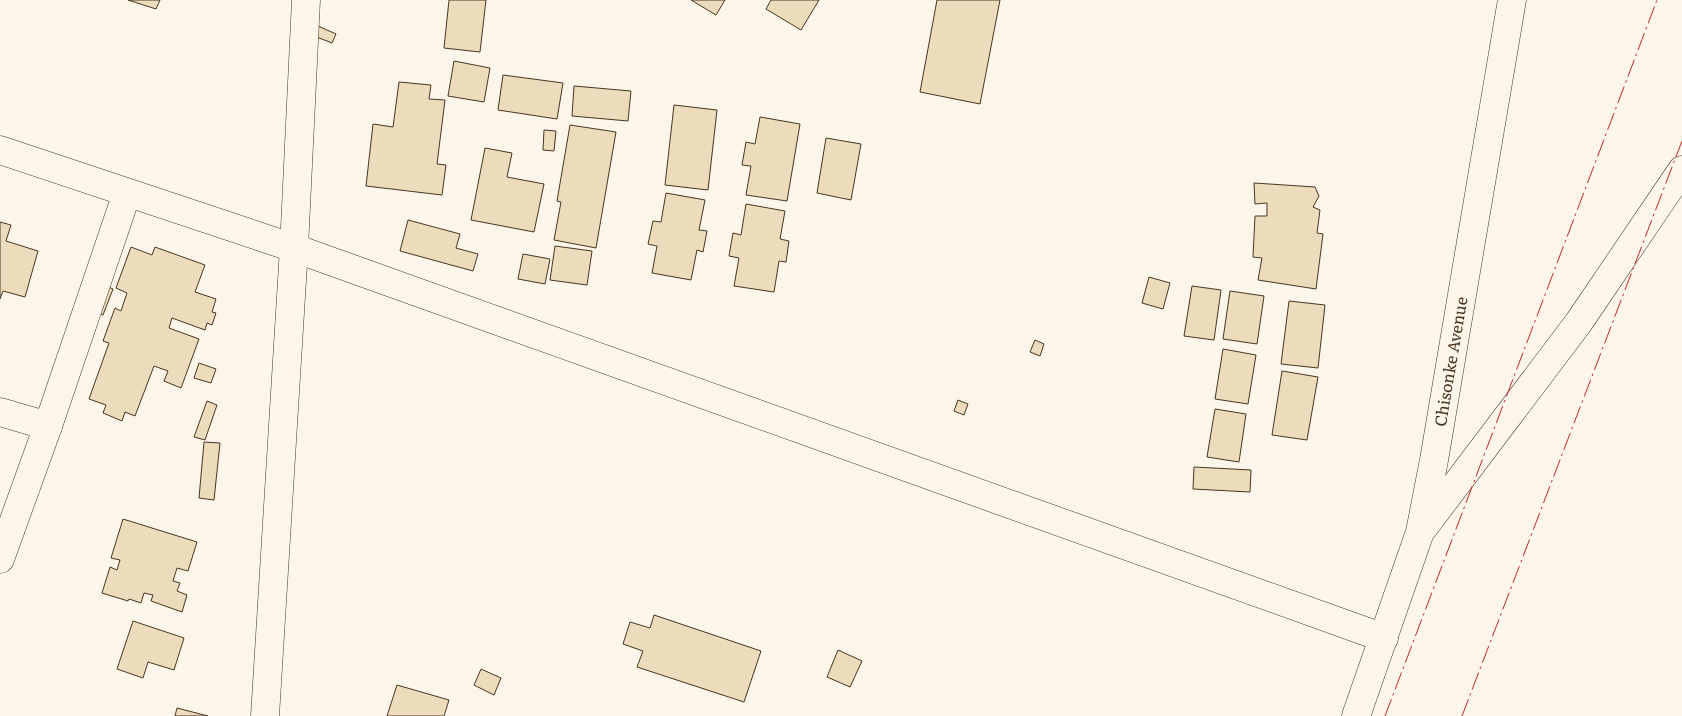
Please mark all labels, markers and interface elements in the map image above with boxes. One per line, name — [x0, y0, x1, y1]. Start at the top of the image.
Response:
street label: Chisonke Avenue — [1427, 295, 1473, 428]

